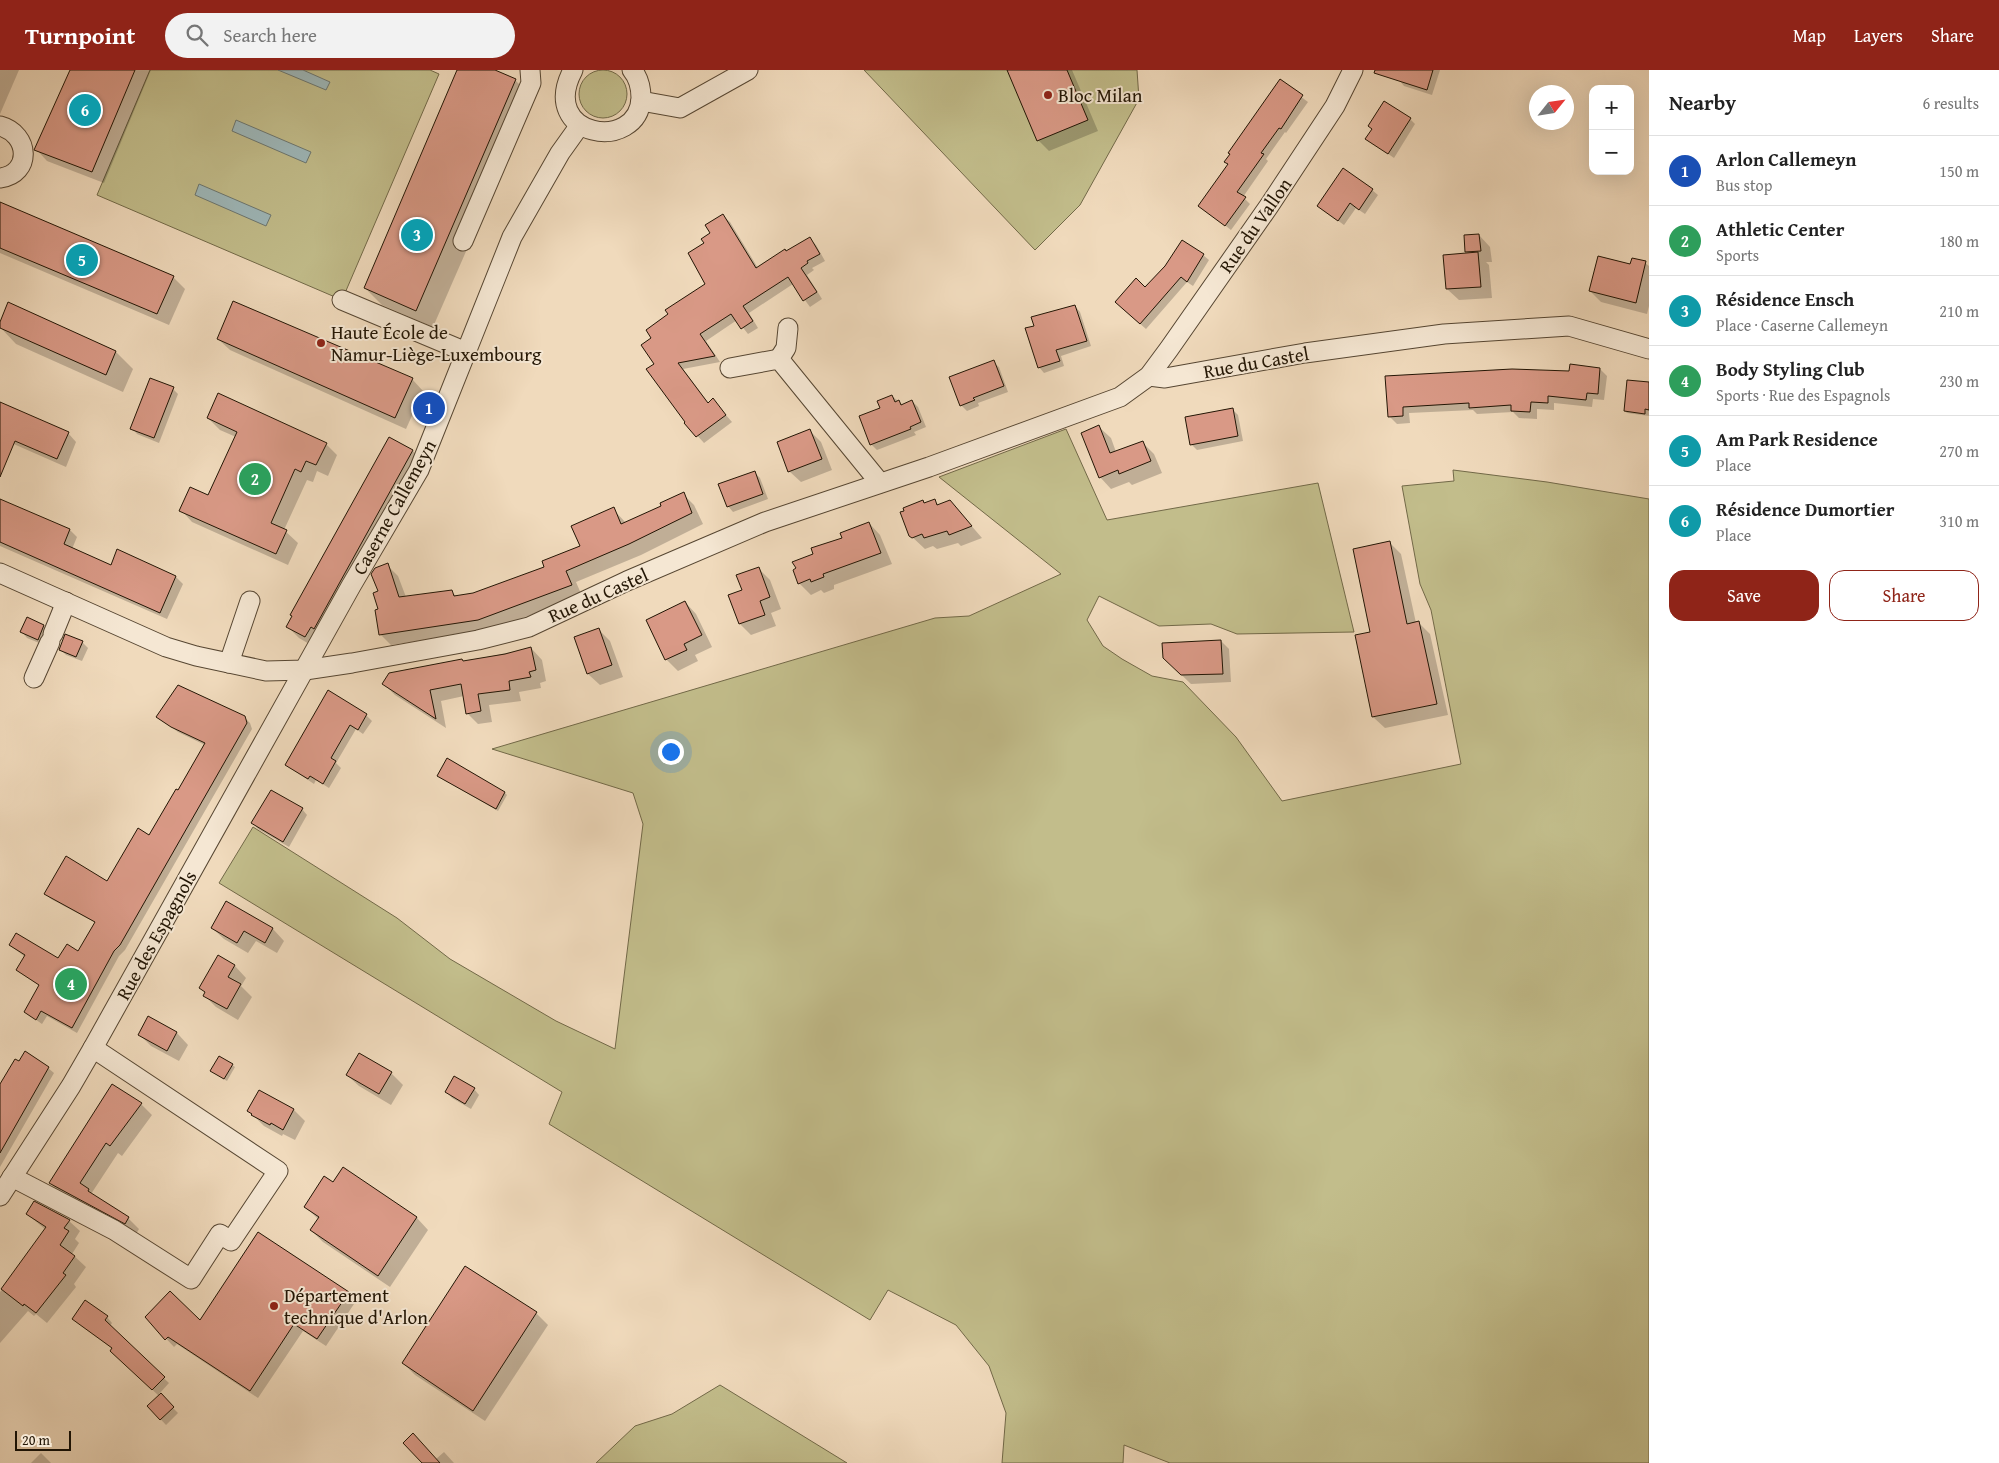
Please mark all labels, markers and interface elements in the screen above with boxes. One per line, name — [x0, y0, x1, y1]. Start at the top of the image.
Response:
search box — [165, 13, 515, 58]
text: Turnpoint — [25, 18, 135, 53]
icon: search — [183, 21, 211, 49]
text: Search here — [223, 21, 317, 49]
text: Map — [1793, 22, 1826, 49]
text: Layers — [1854, 22, 1903, 49]
text: Share — [1931, 22, 1974, 49]
place label: Bloc Milan — [1058, 81, 1143, 109]
north arrow — [1529, 85, 1574, 130]
map controls — [1589, 85, 1634, 175]
button: + — [1589, 85, 1634, 130]
text: Nearby — [1669, 87, 1736, 118]
marker: Bloc Milan — [1042, 89, 1054, 101]
pin: 6 — [69, 91, 101, 129]
text: 6 results — [1922, 91, 1979, 115]
button: − — [1589, 130, 1634, 175]
text: Arlon Callemeyn — [1716, 145, 1856, 173]
text: 1 — [1681, 159, 1689, 183]
text: 150 m — [1939, 159, 1979, 183]
street label: Rue du Vallon — [1212, 172, 1298, 278]
text: Bus stop — [1716, 173, 1772, 197]
text: Athletic Center — [1716, 215, 1844, 243]
pin: 3 — [401, 216, 433, 254]
text: 2 — [1681, 229, 1689, 253]
text: 180 m — [1939, 229, 1979, 253]
pin: 5 — [66, 241, 98, 279]
text: Sports — [1716, 243, 1759, 267]
text: Résidence Ensch — [1716, 285, 1854, 313]
text: 3 — [1681, 299, 1689, 323]
text: 210 m — [1939, 299, 1979, 323]
text: Place · Caserne Callemeyn — [1716, 313, 1888, 337]
place label: Haute École de Namur-Liège-Luxembourg — [331, 318, 542, 368]
marker: Haute École de Namur-Liège-Luxembourg — [315, 337, 327, 349]
street label: Rue du Castel — [1201, 339, 1311, 385]
text: Body Styling Club — [1716, 355, 1865, 383]
text: 4 — [1681, 369, 1689, 393]
text: 230 m — [1939, 369, 1979, 393]
text: Sports · Rue des Espagnols — [1716, 383, 1890, 407]
pin: 1 — [413, 389, 445, 427]
text: Am Park Residence — [1716, 425, 1878, 453]
street label: Caserne Callemeyn — [345, 434, 443, 580]
text: 5 — [1681, 439, 1689, 463]
text: 270 m — [1939, 439, 1979, 463]
text: Place — [1716, 453, 1751, 477]
pin: 2 — [239, 460, 271, 498]
text: Résidence Dumortier — [1716, 495, 1894, 523]
text: 6 — [1681, 509, 1689, 533]
text: 310 m — [1939, 509, 1979, 533]
text: Place — [1716, 523, 1751, 547]
street label: Rue du Castel — [544, 561, 652, 629]
button: Save — [1669, 570, 1819, 621]
button: Share — [1829, 570, 1979, 621]
your location — [658, 739, 684, 765]
street label: Rue des Espagnols — [109, 865, 203, 1005]
pin: 4 — [55, 965, 87, 1003]
place label: Département technique d'Arlon — [284, 1281, 428, 1331]
marker: Département technique d'Arlon — [268, 1300, 280, 1312]
scale bar — [15, 1428, 71, 1451]
text: 20 m — [22, 1430, 50, 1450]

